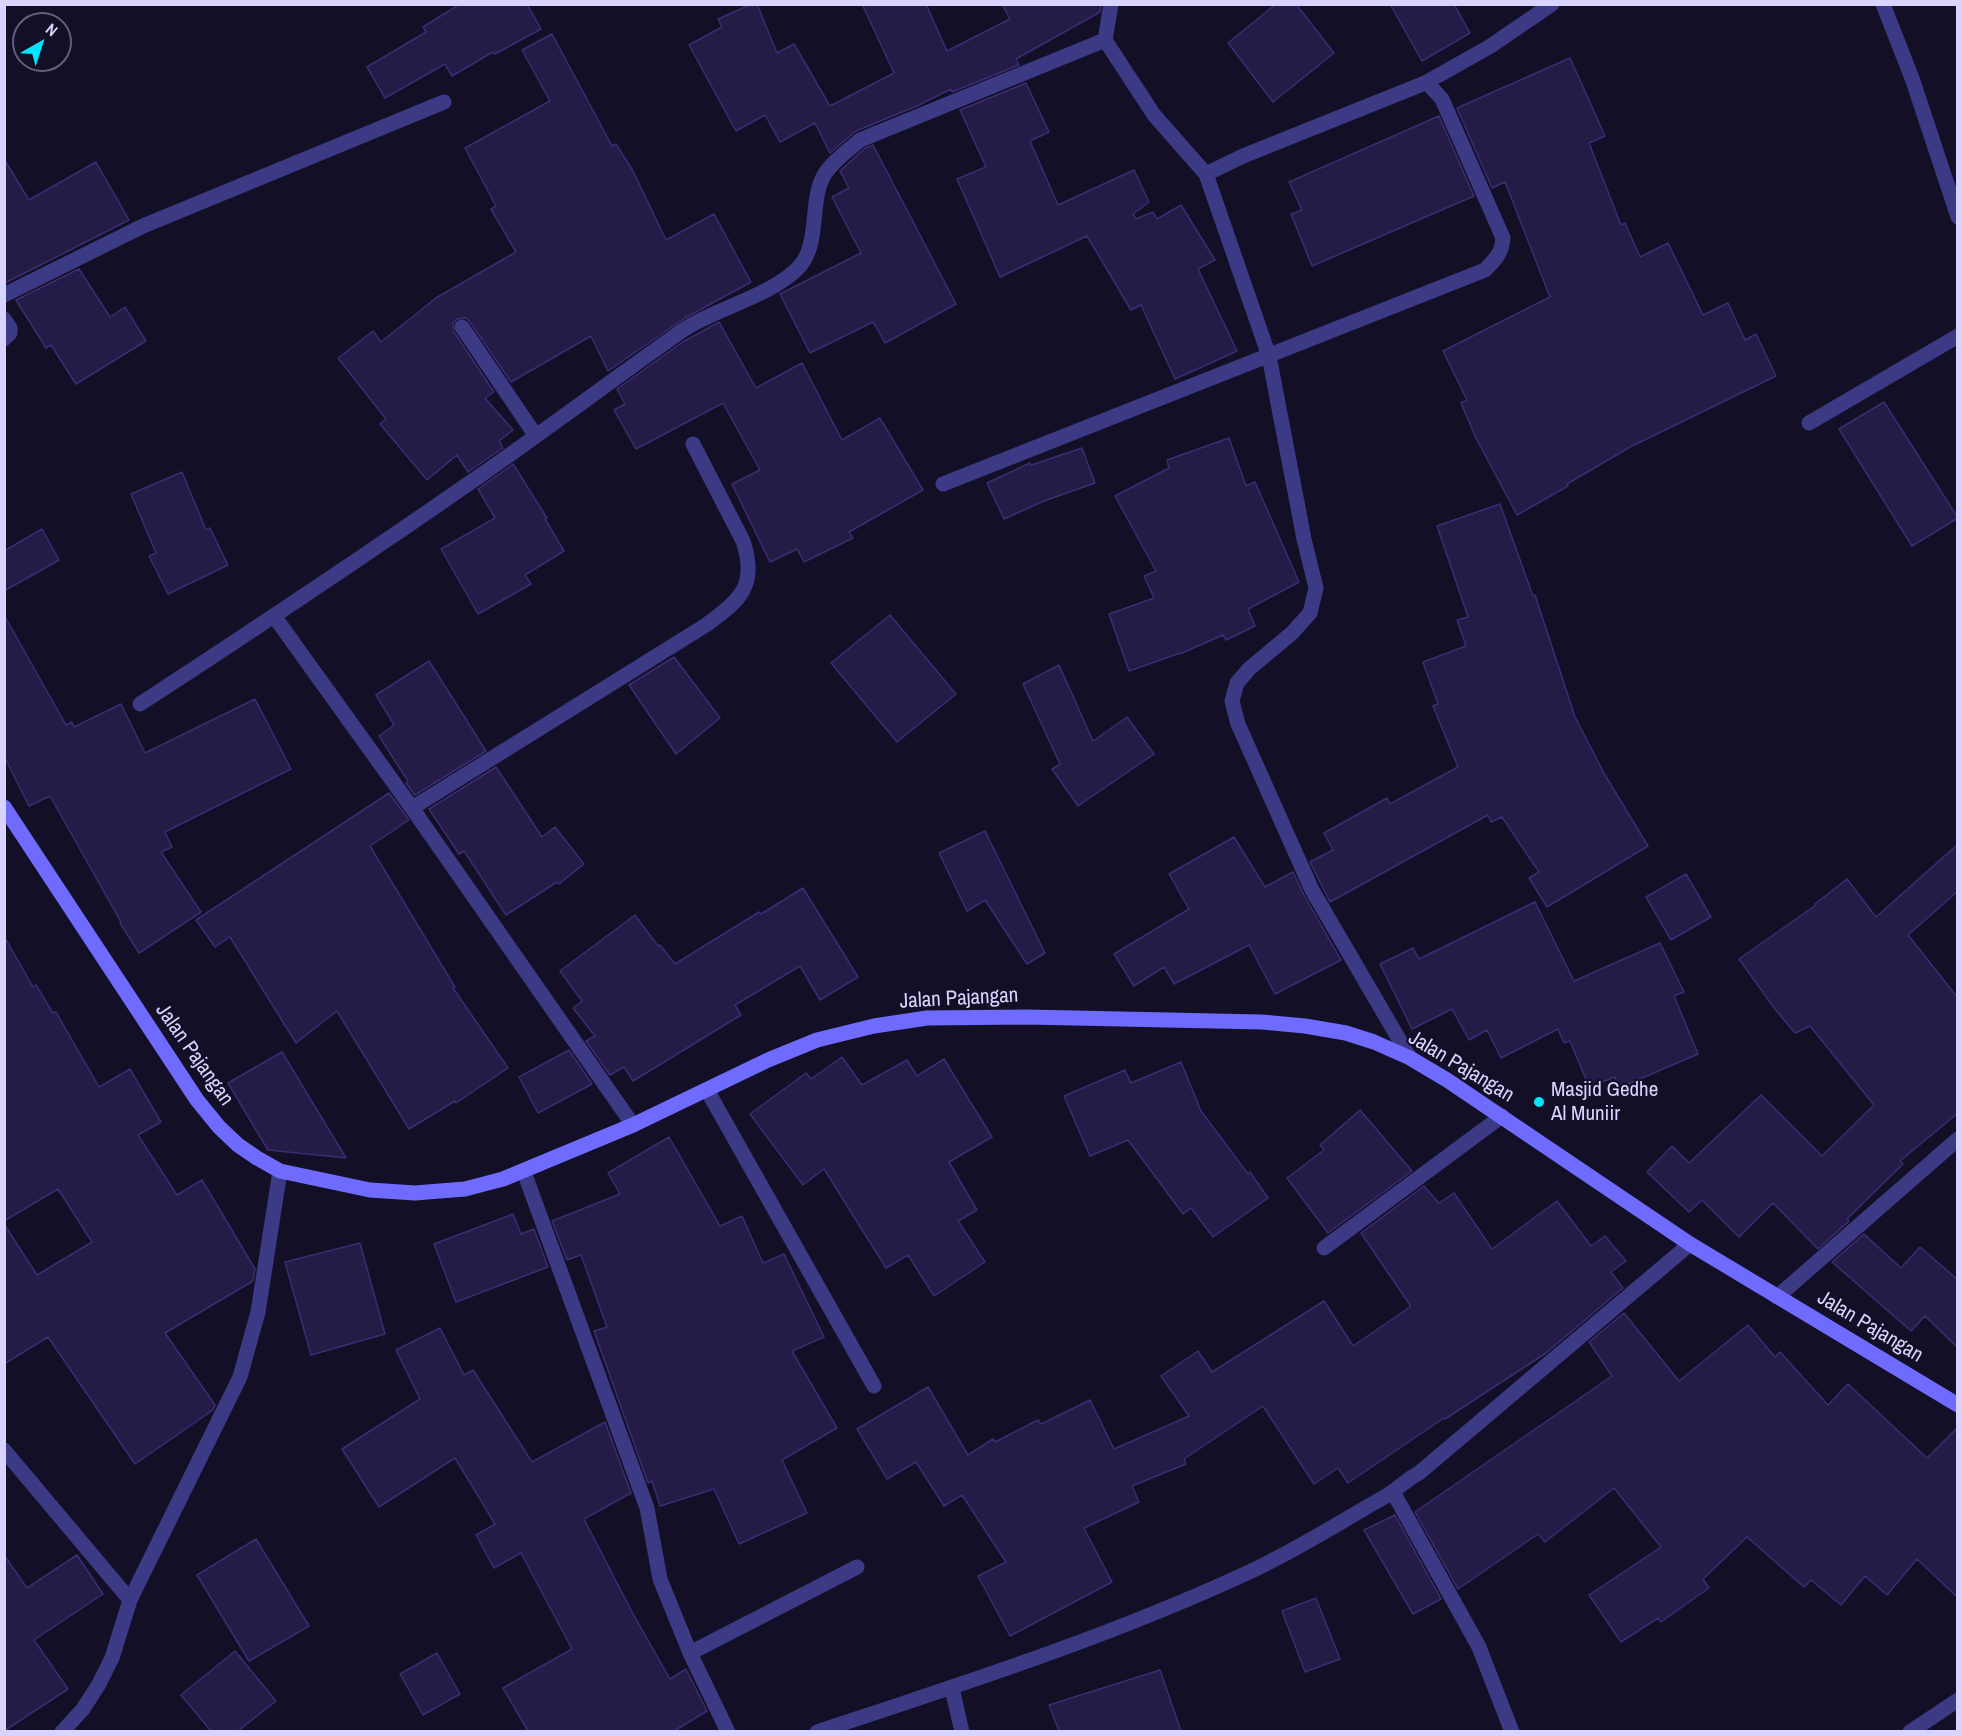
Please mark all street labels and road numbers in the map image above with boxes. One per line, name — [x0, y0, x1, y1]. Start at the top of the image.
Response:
street label: Jalan Pajangan — [899, 983, 1019, 1015]
street label: Jalan Pajangan — [150, 999, 238, 1111]
street label: Jalan Pajangan — [1404, 1026, 1518, 1108]
street label: Jalan Pajangan — [1813, 1286, 1927, 1368]

